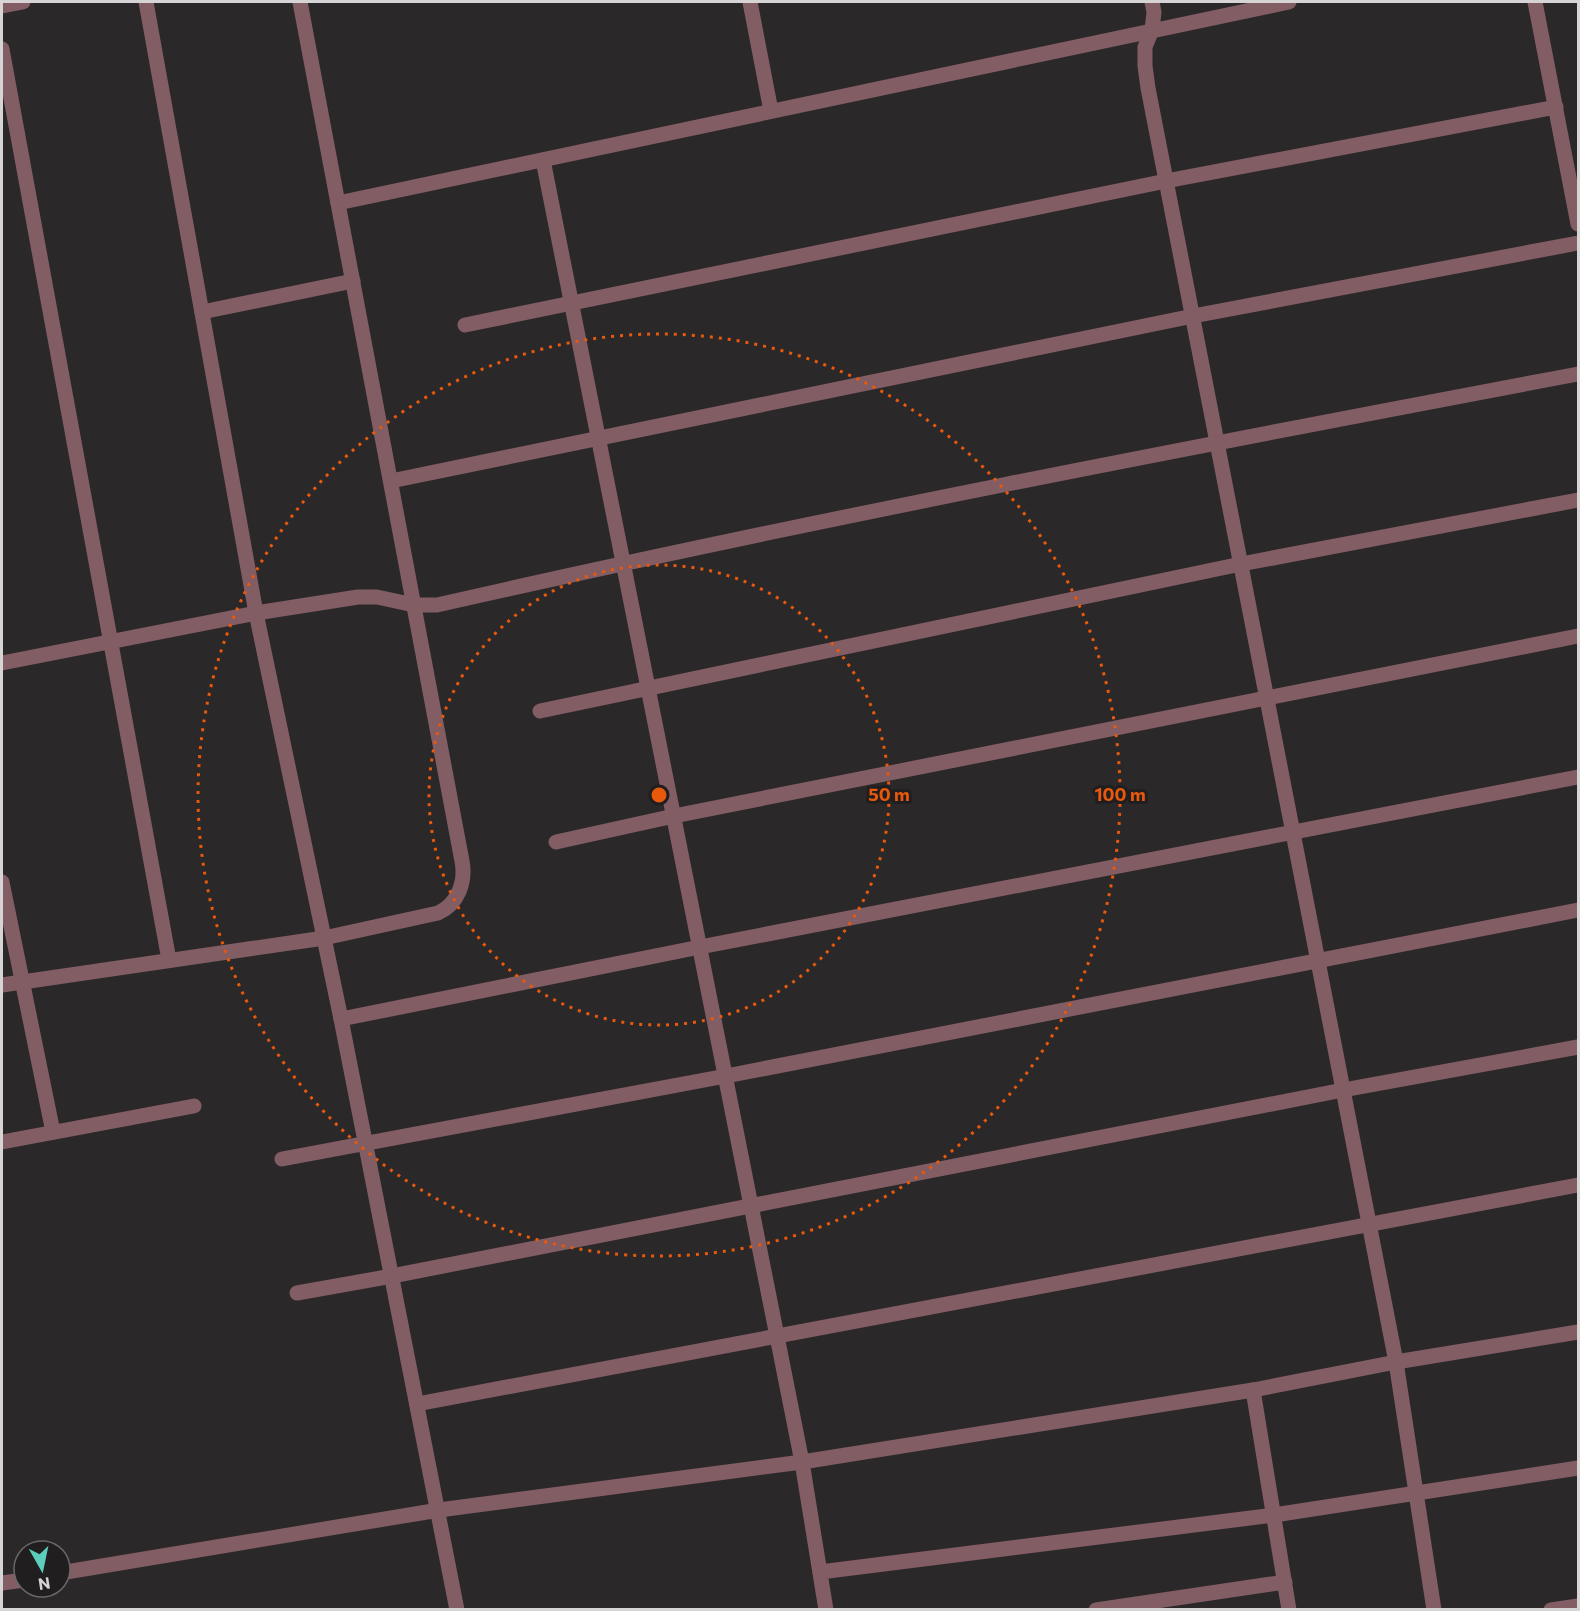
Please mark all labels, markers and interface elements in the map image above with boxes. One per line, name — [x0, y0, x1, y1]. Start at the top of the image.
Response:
text: 50 m — [868, 783, 910, 805]
text: 100 m — [1094, 783, 1146, 805]
centre of rings — [649, 785, 669, 805]
north arrow — [12, 1539, 72, 1599]
text: N — [37, 1574, 52, 1595]

